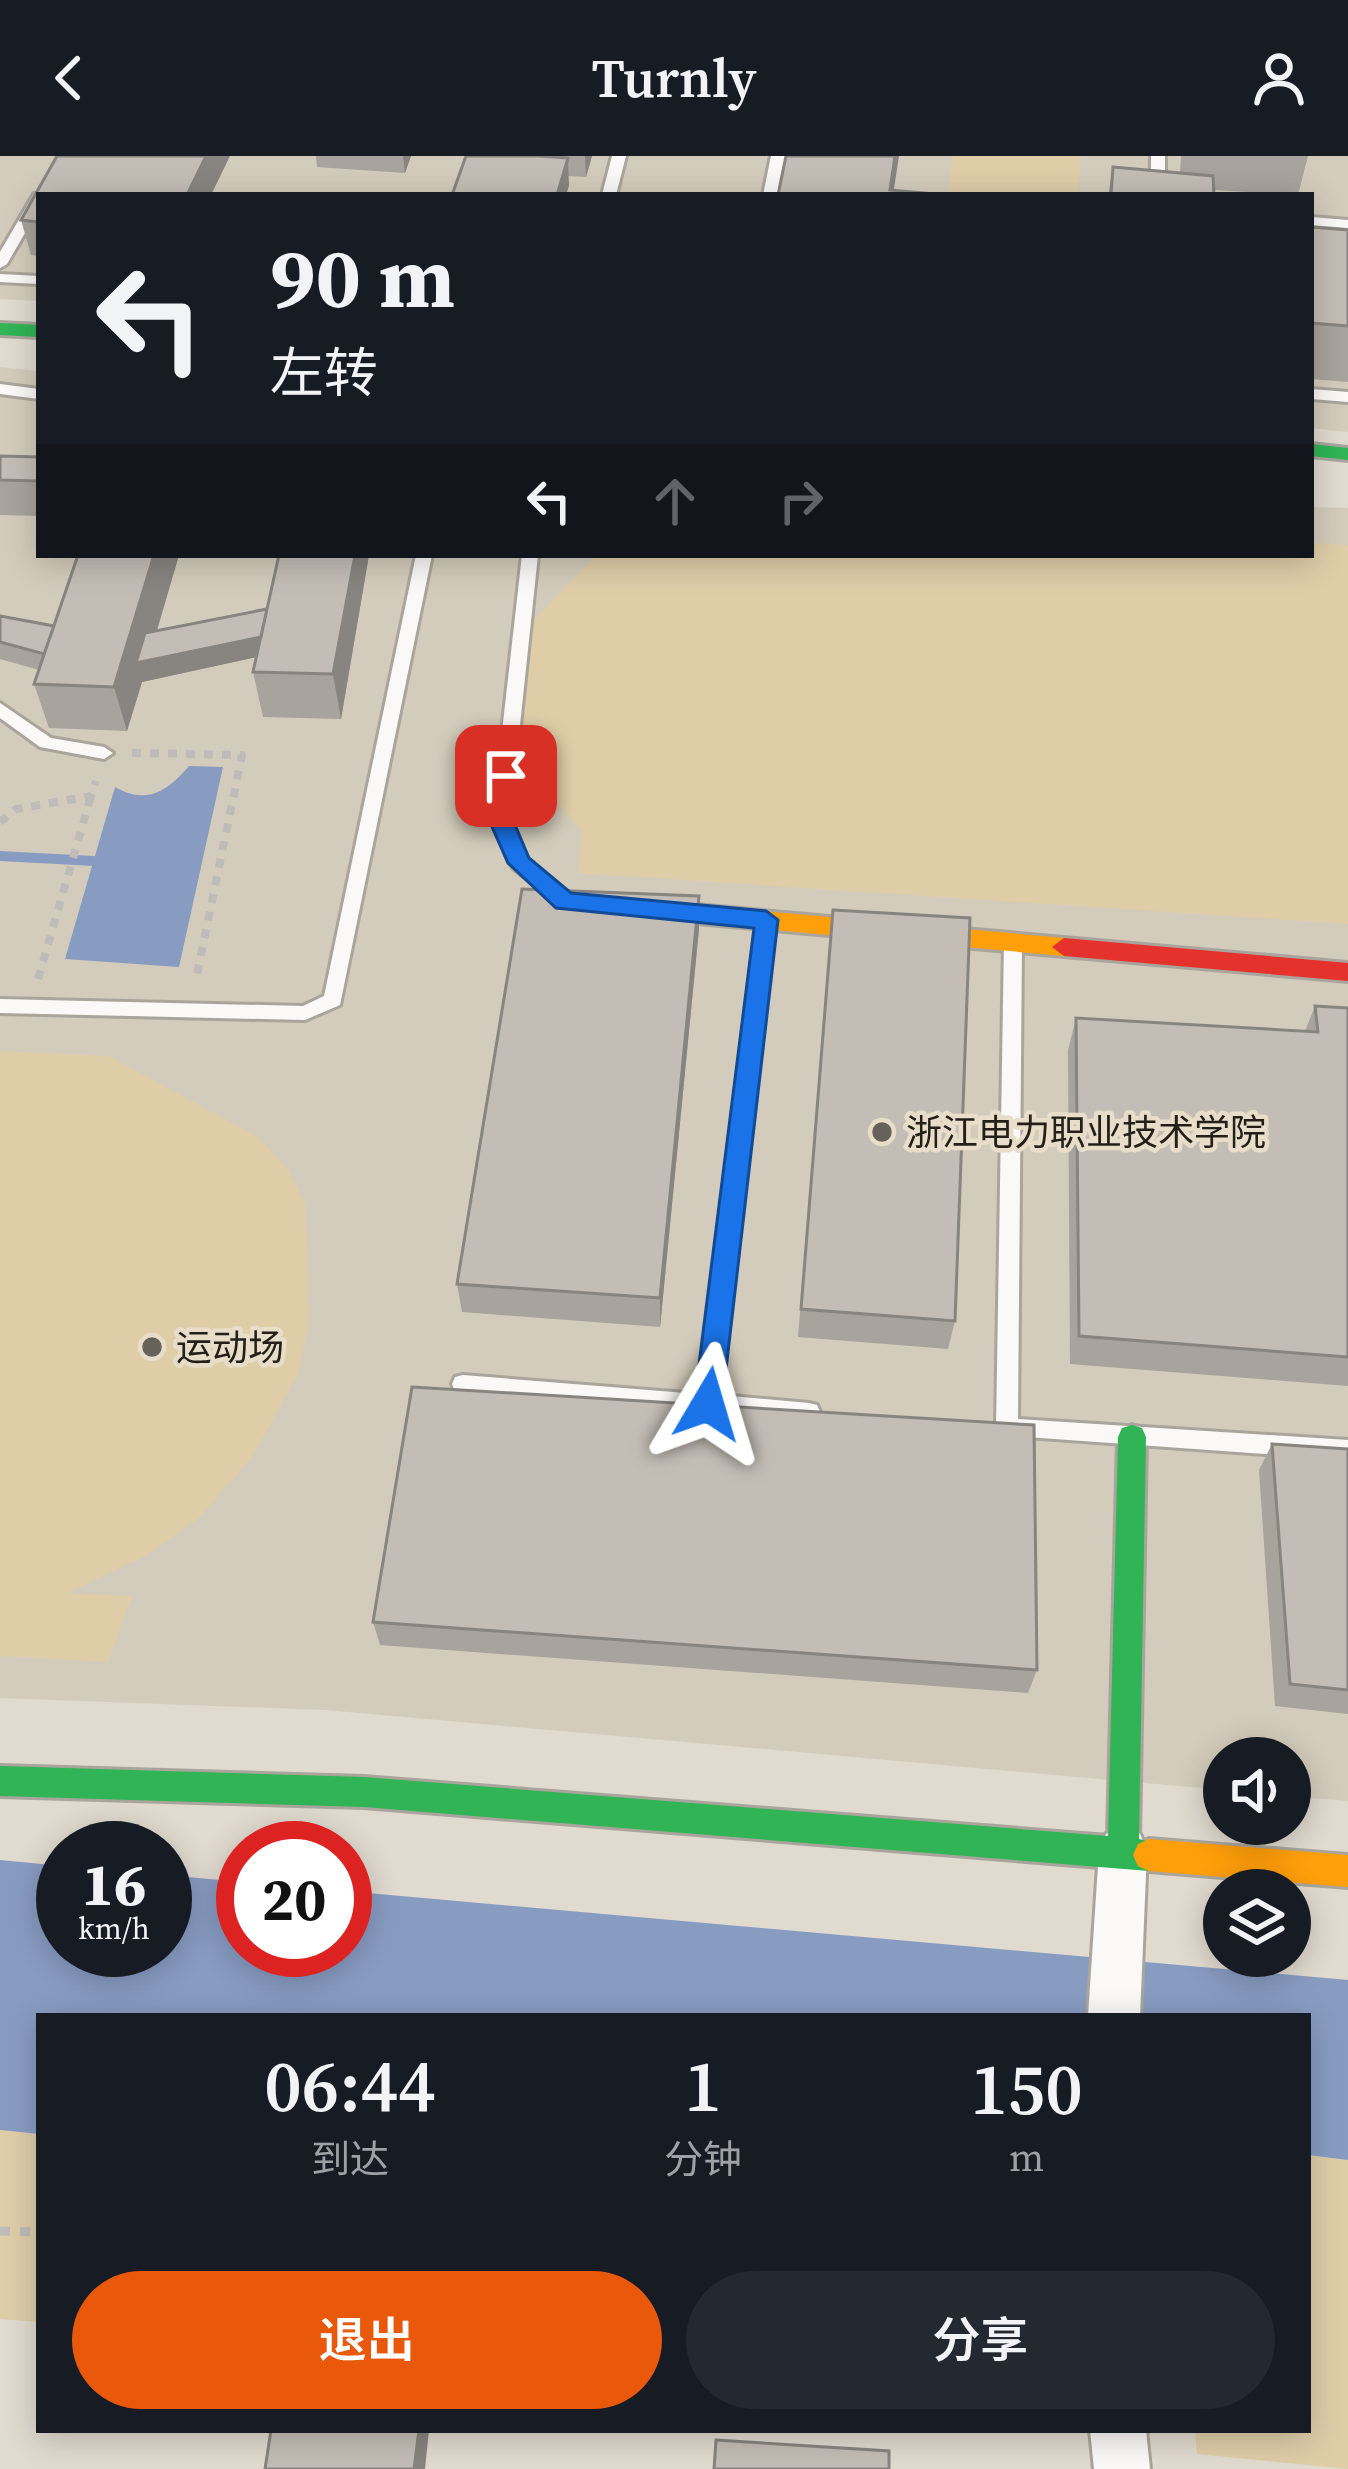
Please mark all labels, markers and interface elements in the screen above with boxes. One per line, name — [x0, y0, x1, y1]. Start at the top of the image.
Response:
text: Turnly — [592, 41, 756, 115]
icon: back — [36, 45, 102, 111]
icon: person — [1246, 45, 1312, 111]
text: 90 m — [270, 220, 455, 335]
icon: left — [72, 240, 228, 396]
text: 左转 — [270, 336, 378, 410]
icon: left — [516, 468, 582, 534]
icon: ahead — [642, 468, 708, 534]
icon: right — [768, 468, 834, 534]
pin — [455, 725, 557, 827]
icon: arrive — [473, 743, 539, 809]
place label: 浙江电力职业技术学院 — [906, 1108, 1266, 1157]
marker: 浙江电力职业技术学院 — [869, 1119, 895, 1145]
place label: 运动场 — [176, 1323, 284, 1372]
marker: 运动场 — [139, 1334, 165, 1360]
position arrow — [645, 1341, 771, 1467]
map controls — [1203, 1737, 1311, 1977]
button: sound — [1203, 1737, 1311, 1845]
speed limit sign: 20 — [216, 1821, 372, 1977]
text: 16 — [81, 1843, 147, 1925]
button: layers — [1203, 1869, 1311, 1977]
text: km/h — [78, 1908, 150, 1949]
text: 06:44 — [264, 2036, 436, 2135]
text: 1 — [684, 2036, 722, 2135]
text: 150 — [970, 2039, 1083, 2138]
text: m — [1009, 2131, 1044, 2184]
text: 到达 — [311, 2133, 389, 2186]
text: 分钟 — [664, 2133, 742, 2186]
button: 退出 — [72, 2271, 662, 2409]
button: 分享 — [686, 2271, 1275, 2409]

